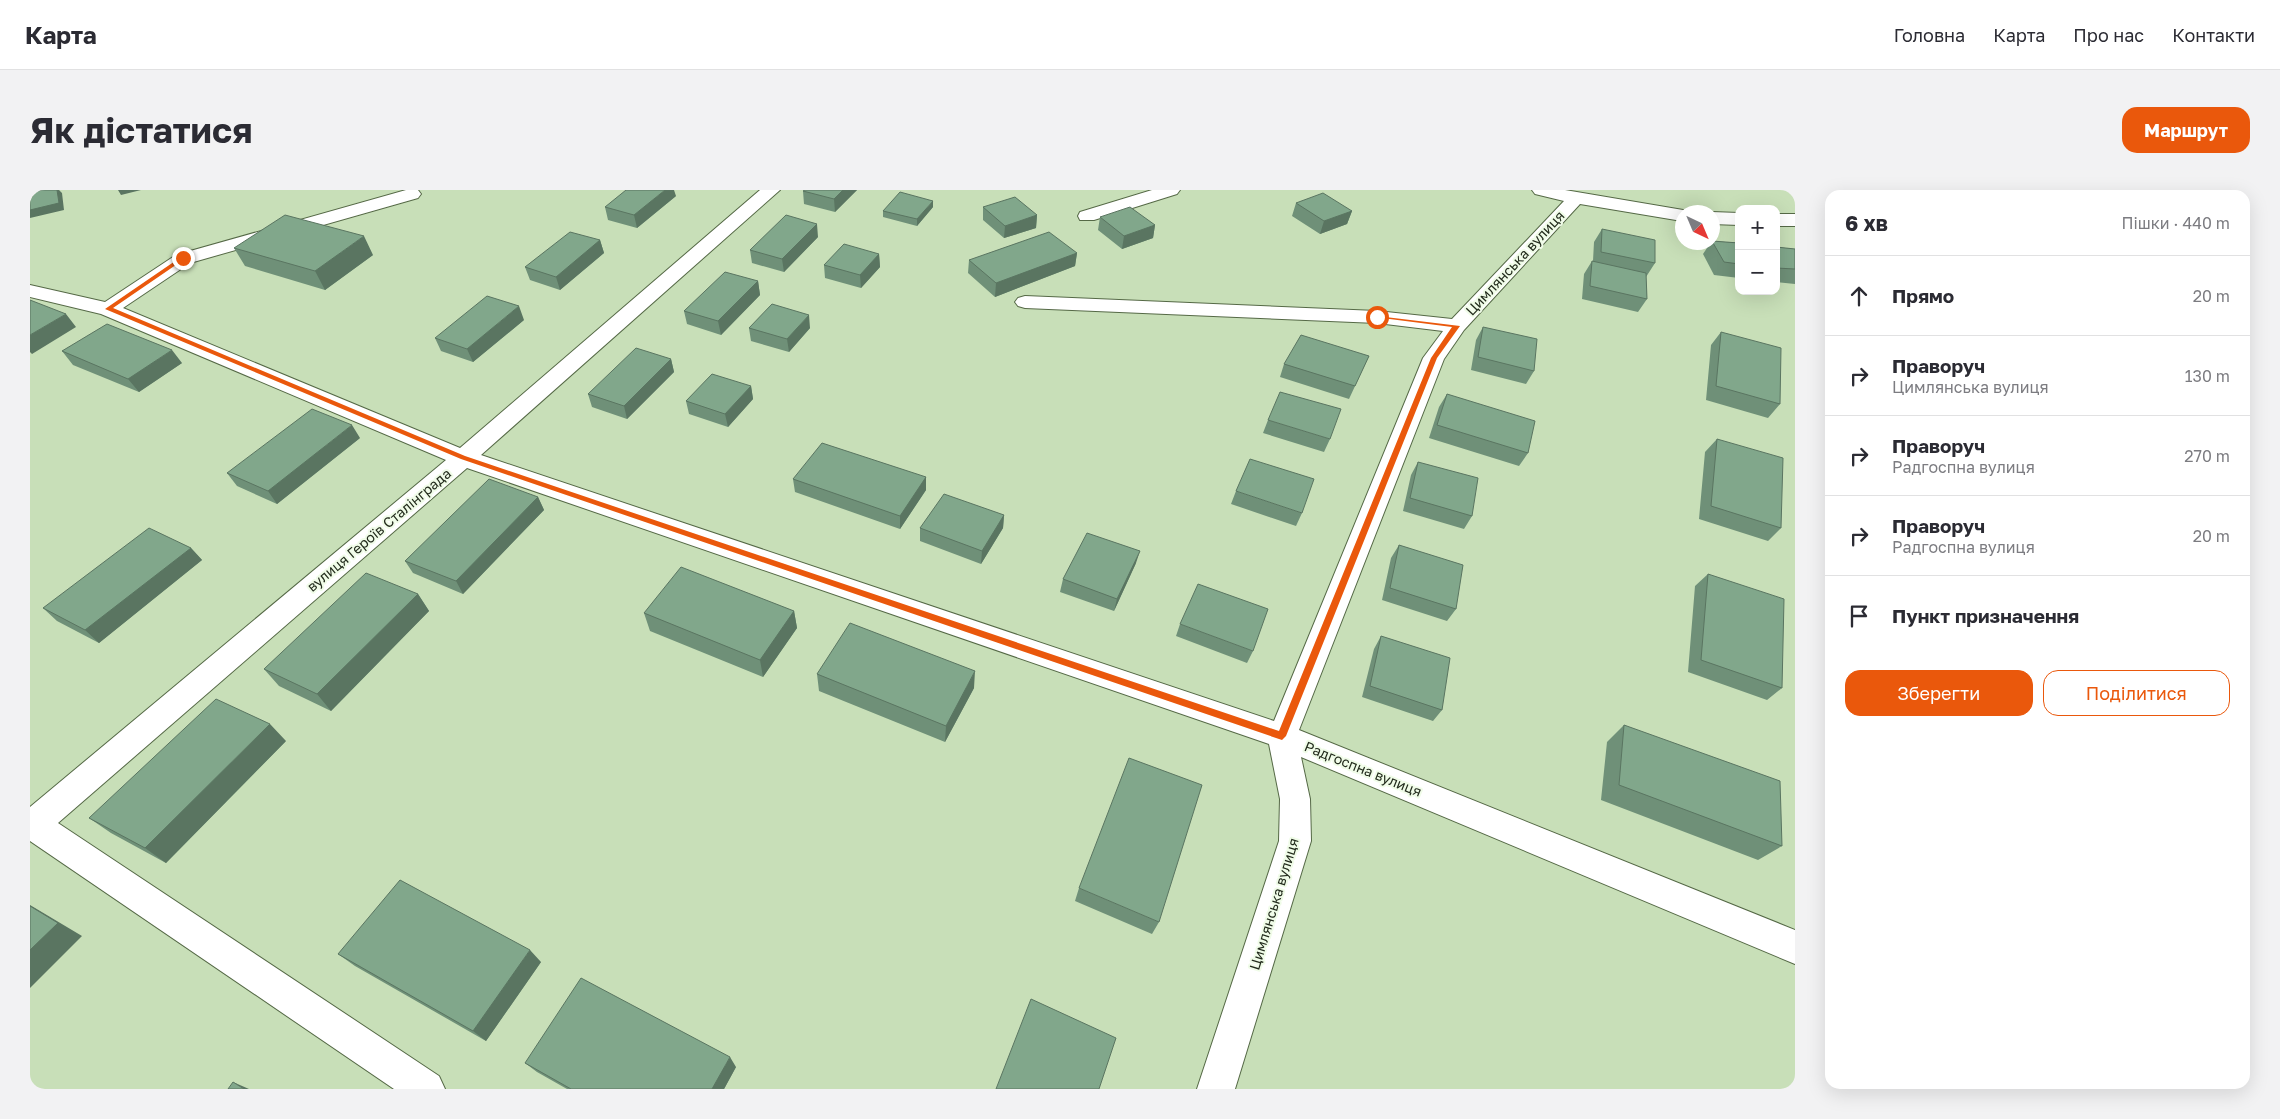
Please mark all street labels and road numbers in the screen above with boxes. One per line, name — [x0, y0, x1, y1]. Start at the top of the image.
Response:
street label: Цимлянська вулиця — [1462, 207, 1568, 319]
street label: вулиця Героїв Сталінграда — [303, 464, 454, 595]
street label: Радгоспна вулиця — [1302, 737, 1424, 800]
street label: Цимлянська вулиця — [1245, 836, 1302, 972]

